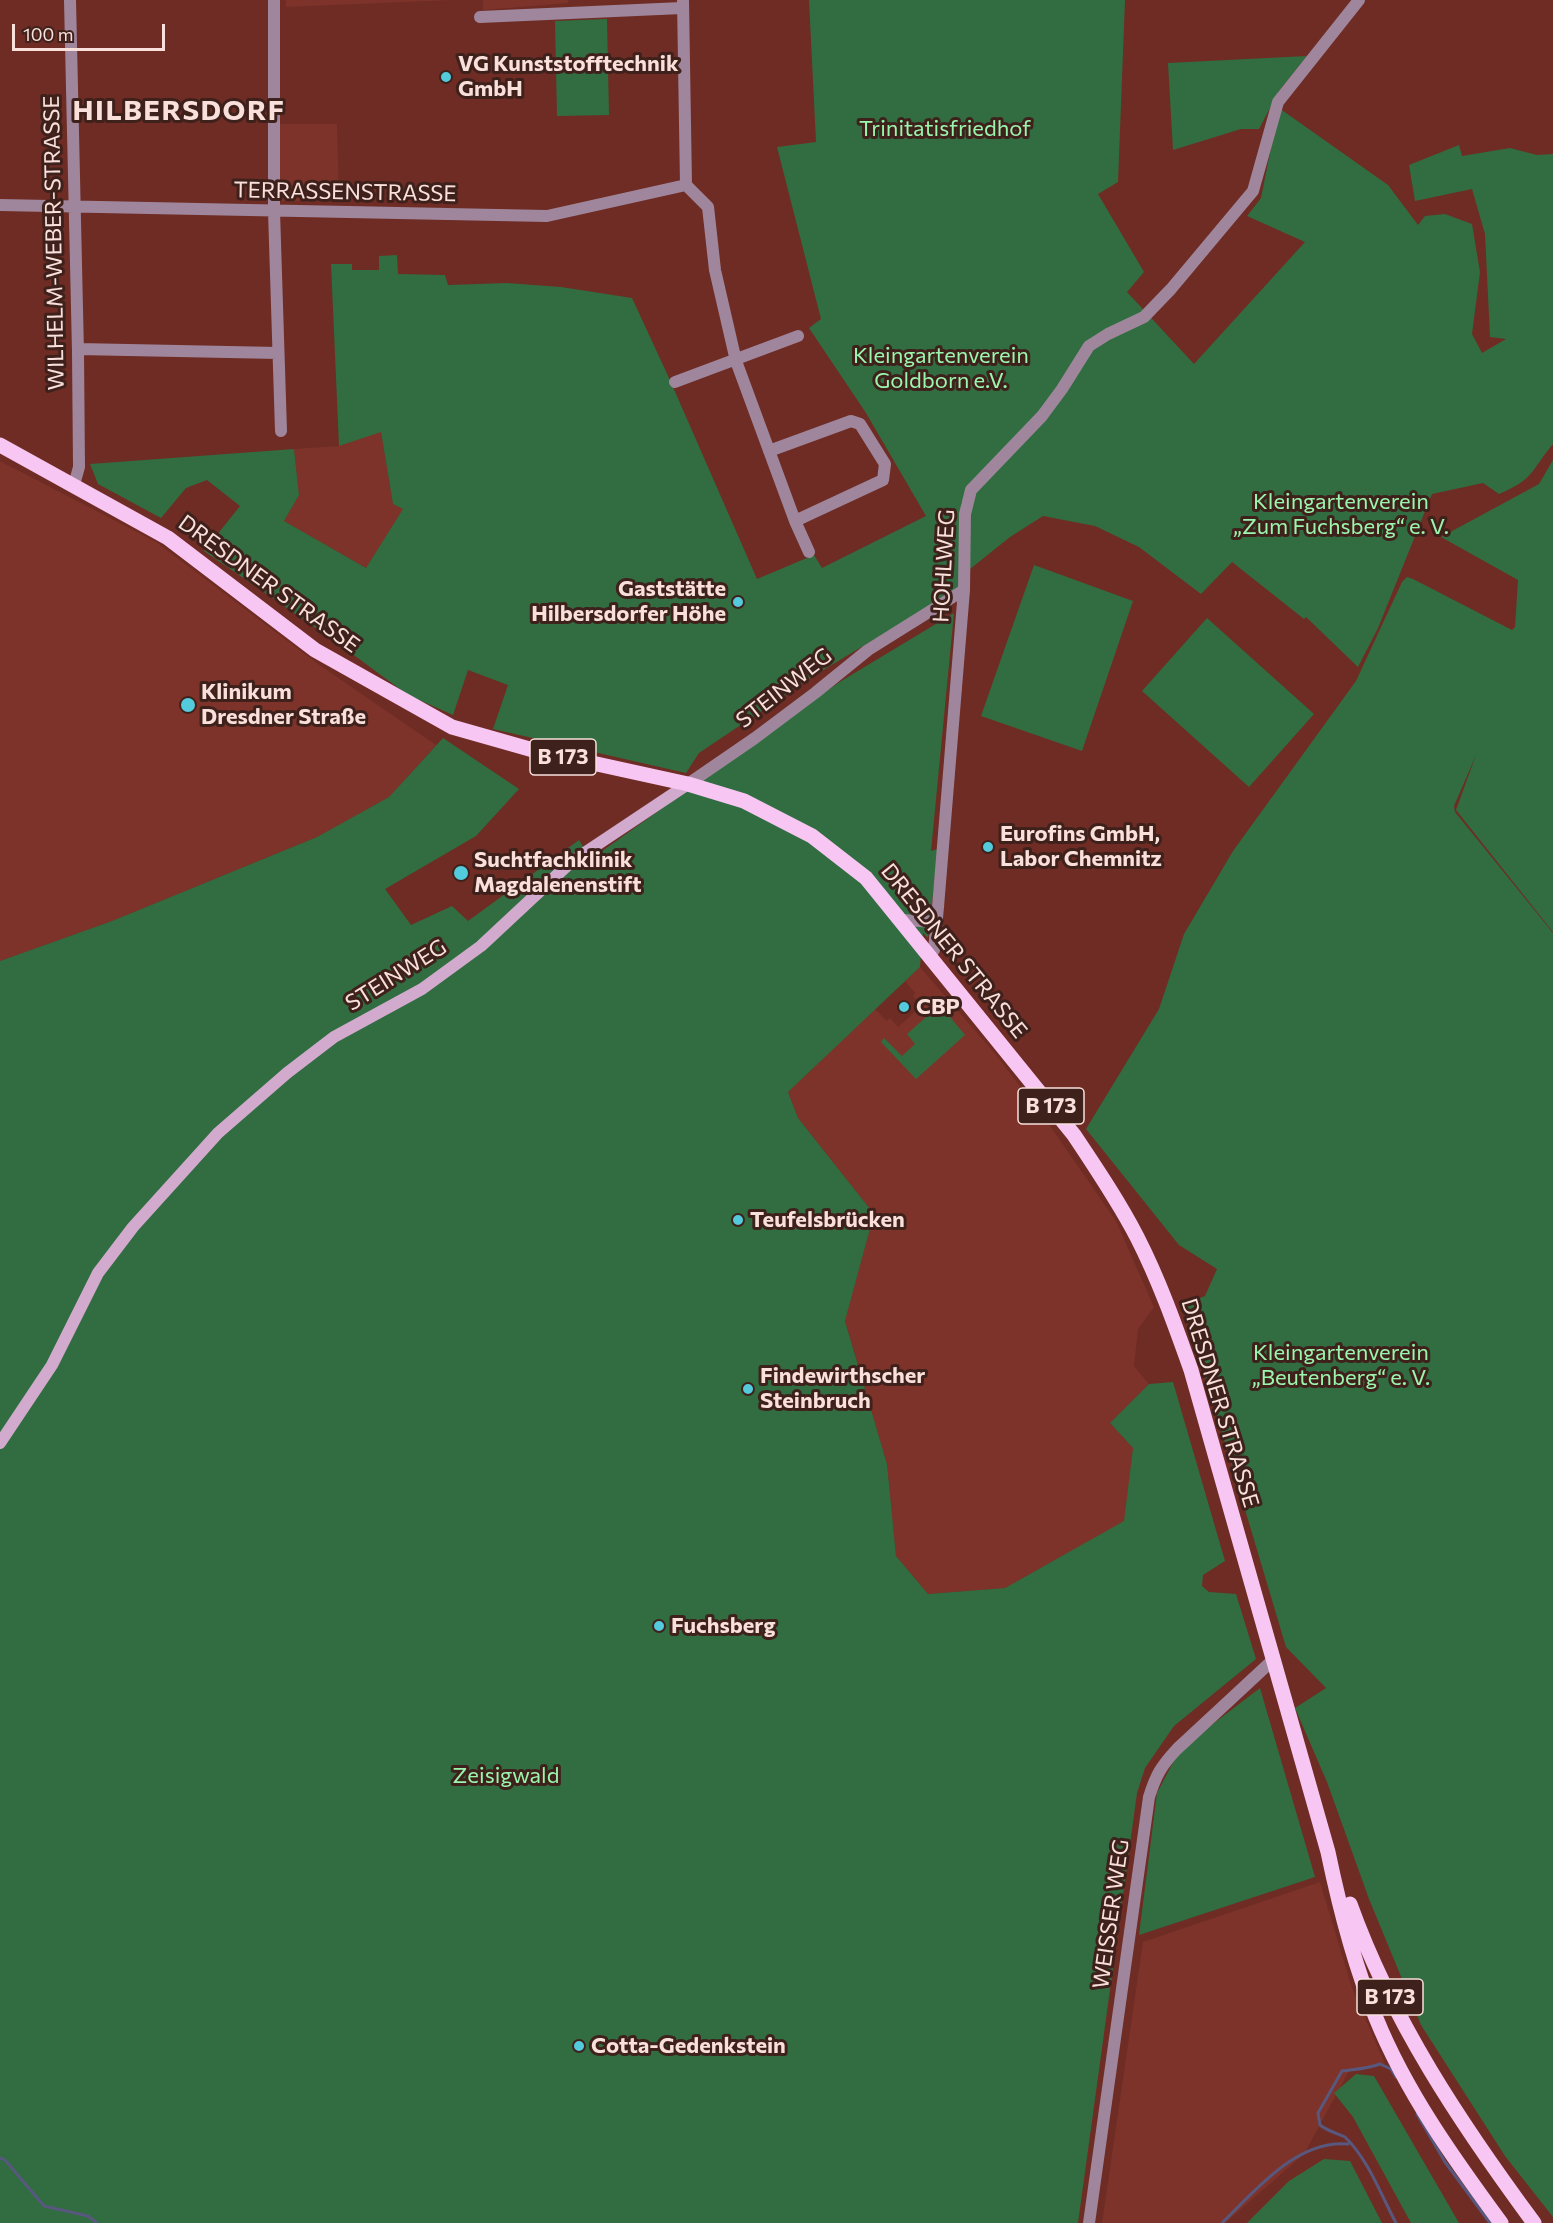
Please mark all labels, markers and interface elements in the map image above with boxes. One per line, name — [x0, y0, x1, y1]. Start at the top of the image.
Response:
scale bar — [15, 12, 168, 50]
text: 100 m — [23, 23, 73, 45]
place label: VG Kunststofftechnik GmbH — [458, 51, 679, 102]
marker: VG Kunststofftechnik GmbH — [439, 70, 453, 84]
district label: HILBERSDORF — [73, 94, 285, 128]
street label: WILHELM-WEBER-STRASSE — [38, 95, 70, 391]
park label: Trinitatisfriedhof — [859, 116, 1031, 142]
street label: TERRASSENSTRASSE — [233, 177, 457, 207]
park label: Kleingartenverein Goldborn e.V. — [853, 343, 1029, 394]
park label: Kleingartenverein „Zum Fuchsberg“ e. V. — [1233, 489, 1449, 540]
street label: DRESDNER STRASSE — [173, 509, 365, 659]
street label: HOHLWEG — [928, 509, 960, 623]
place label: Gaststätte Hilbersdorfer Höhe — [531, 576, 726, 628]
marker: Gaststätte Hilbersdorfer Höhe — [731, 595, 745, 609]
street label: STEINWEG — [731, 642, 837, 734]
place label: Klinikum Dresdner Straße — [201, 679, 366, 730]
marker: Klinikum Dresdner Straße — [179, 696, 197, 714]
road number: B 173 — [530, 739, 596, 775]
place label: Eurofins GmbH, Labor Chemnitz — [1000, 821, 1162, 872]
marker: Eurofins GmbH, Labor Chemnitz — [981, 840, 995, 854]
place label: Suchtfachklinik Magdalenenstift — [474, 847, 641, 898]
street label: DRESDNER STRASSE — [875, 858, 1033, 1044]
marker: Suchtfachklinik Magdalenenstift — [452, 864, 470, 882]
street label: STEINWEG — [341, 934, 451, 1016]
place label: CBP — [916, 994, 960, 1020]
marker: CBP — [897, 1000, 911, 1014]
road number: B 173 — [1018, 1088, 1084, 1124]
place label: Teufelsbrücken — [750, 1207, 905, 1233]
marker: Teufelsbrücken — [731, 1213, 745, 1227]
street label: DRESDNER STRASSE — [1176, 1295, 1264, 1511]
park label: Kleingartenverein „Beutenberg“ e. V. — [1252, 1340, 1430, 1392]
place label: Findewirthscher Steinbruch — [760, 1363, 925, 1414]
marker: Findewirthscher Steinbruch — [741, 1382, 755, 1396]
place label: Fuchsberg — [671, 1613, 775, 1639]
marker: Fuchsberg — [652, 1619, 666, 1633]
park label: Zeisigwald — [453, 1763, 559, 1789]
street label: WEISSER WEG — [1087, 1837, 1135, 1991]
road number: B 173 — [1357, 1979, 1423, 2015]
place label: Cotta-Gedenkstein — [591, 2033, 786, 2059]
marker: Cotta-Gedenkstein — [572, 2039, 586, 2053]

